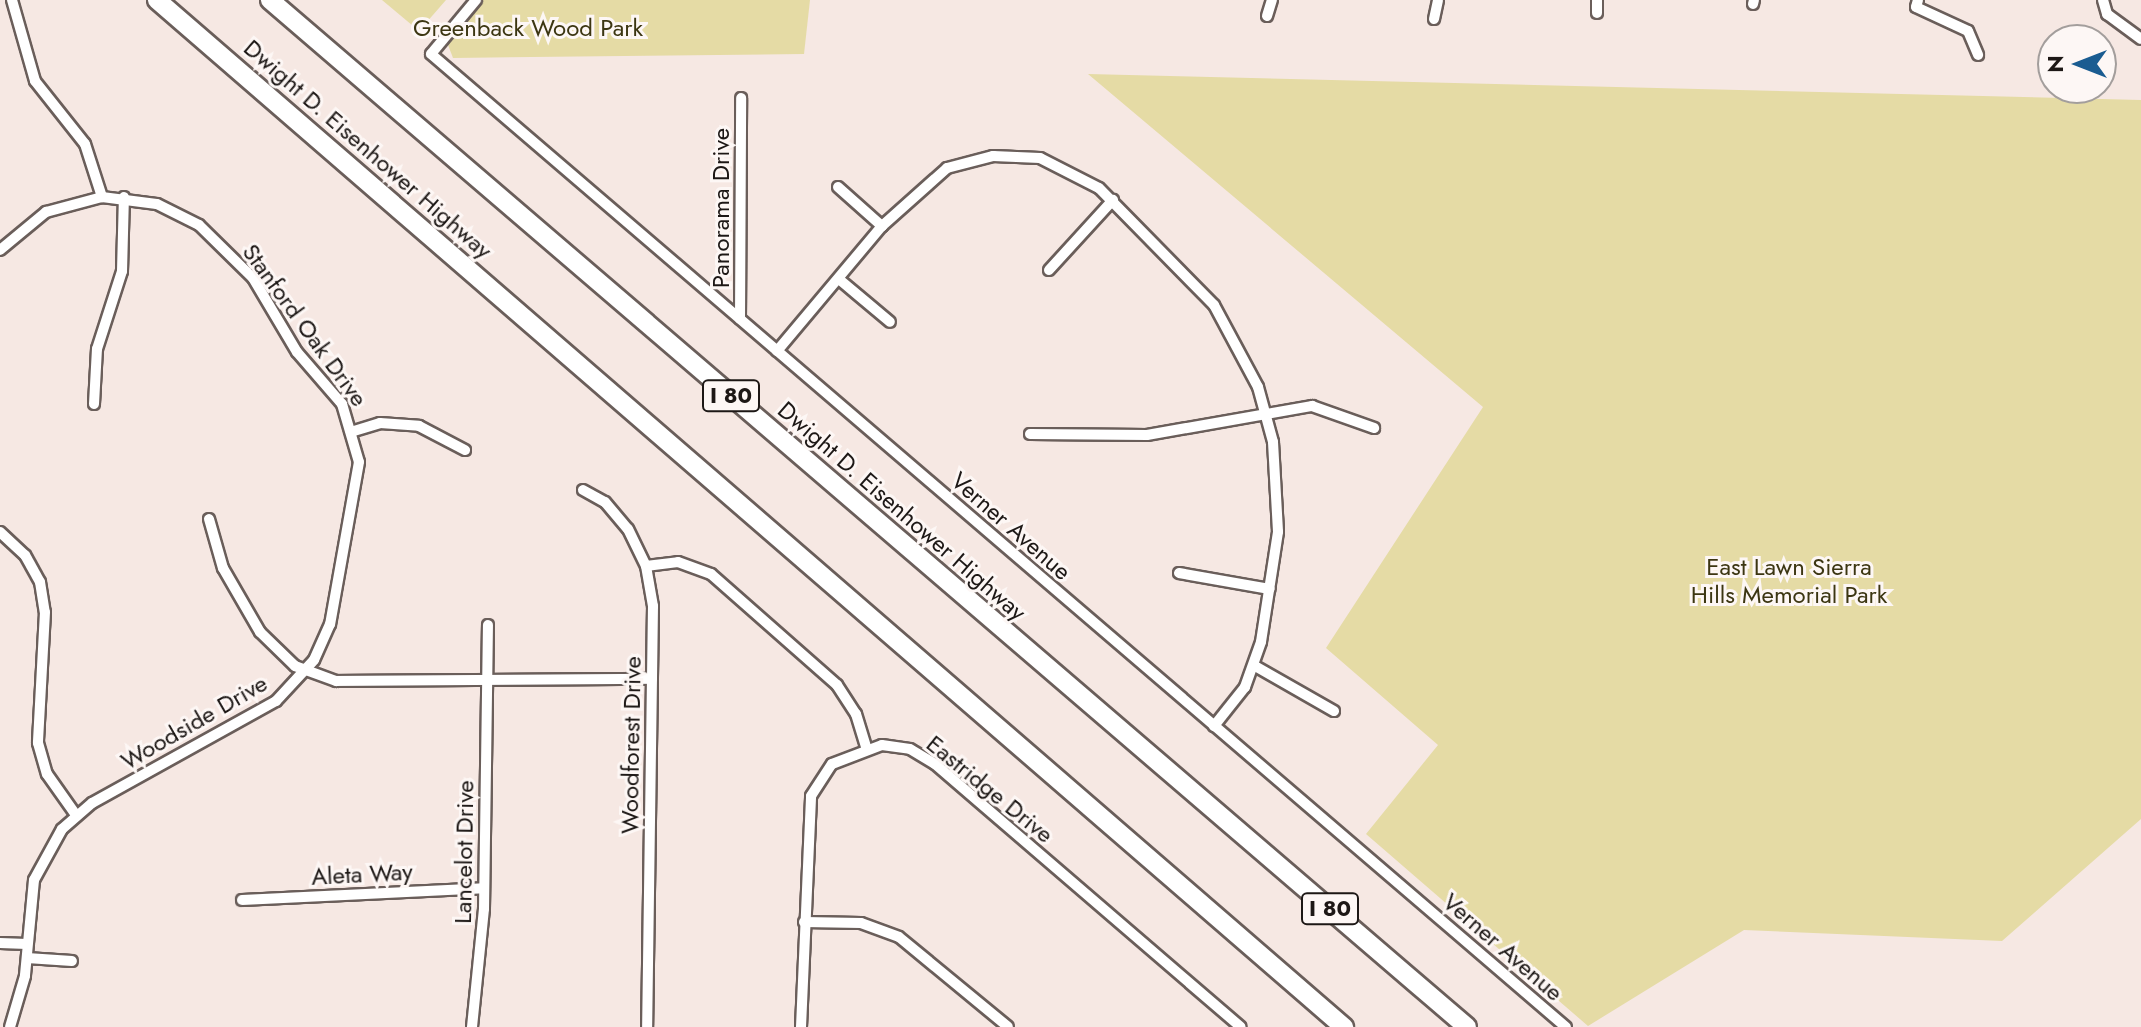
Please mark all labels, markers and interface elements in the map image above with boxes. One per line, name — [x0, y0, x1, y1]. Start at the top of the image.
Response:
park label: Greenback Wood Park — [413, 14, 643, 42]
north arrow — [2037, 24, 2117, 104]
street label: Dwight D. Eisenhower Highway — [238, 33, 498, 265]
text: N — [2039, 55, 2071, 73]
street label: Panorama Drive — [707, 128, 735, 288]
street label: Stanford Oak Drive — [236, 238, 374, 412]
road number: I 80 — [701, 378, 761, 414]
street label: Dwight D. Eisenhower Highway — [772, 395, 1032, 627]
street label: Verner Avenue — [945, 466, 1077, 586]
park label: East Lawn Sierra Hills Memorial Park — [1691, 553, 1887, 609]
street label: Woodforest Drive — [615, 656, 647, 834]
street label: Woodside Drive — [116, 668, 272, 776]
street label: Eastridge Drive — [921, 729, 1059, 849]
street label: Lancelot Drive — [448, 780, 480, 924]
street label: Aleta Way — [311, 857, 413, 891]
street label: Verner Avenue — [1437, 887, 1569, 1007]
road number: I 80 — [1300, 891, 1360, 927]

